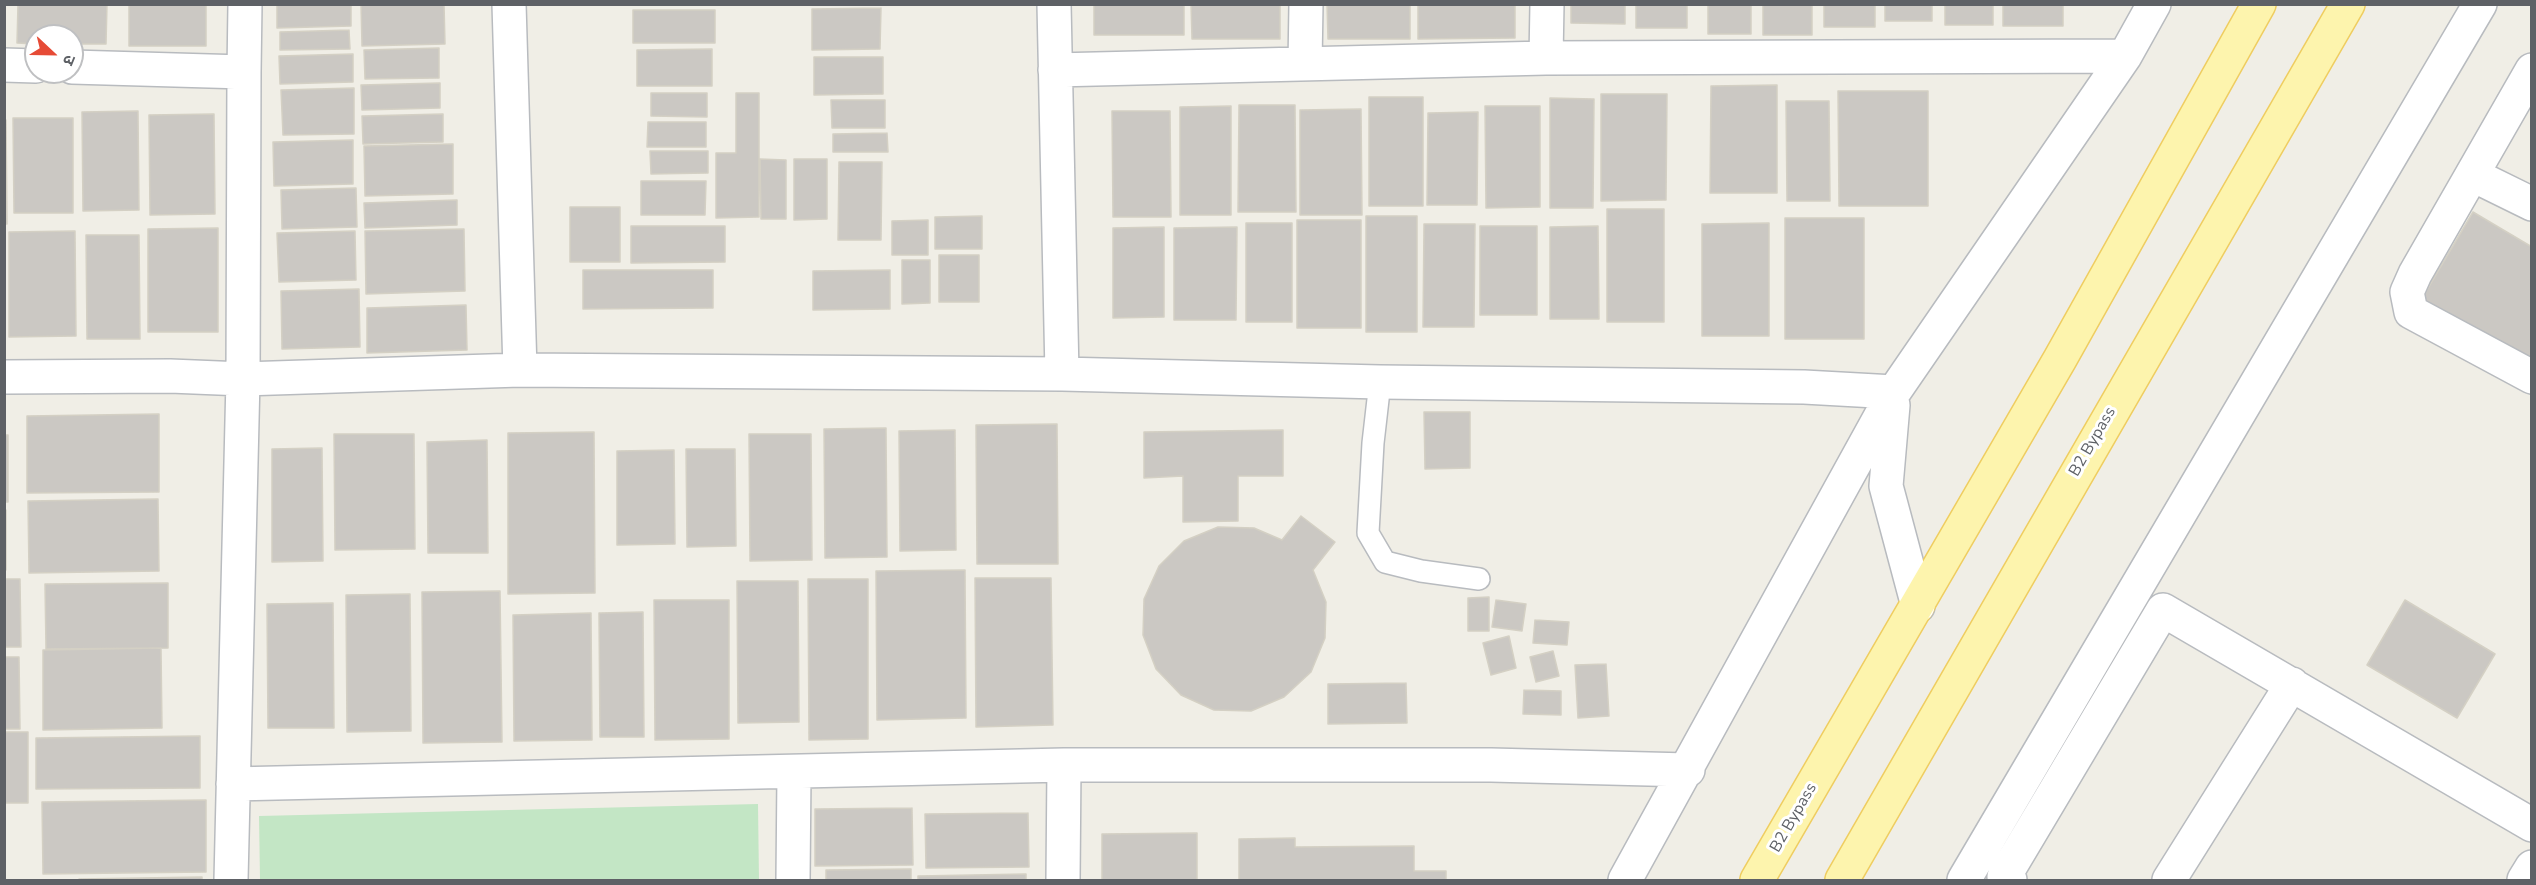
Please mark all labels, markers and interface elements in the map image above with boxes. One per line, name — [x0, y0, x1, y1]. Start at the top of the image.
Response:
north arrow — [24, 24, 84, 84]
text: उ — [57, 52, 81, 68]
street label: B2 Bypass — [2065, 404, 2121, 480]
street label: B2 Bypass — [1766, 780, 1822, 856]

